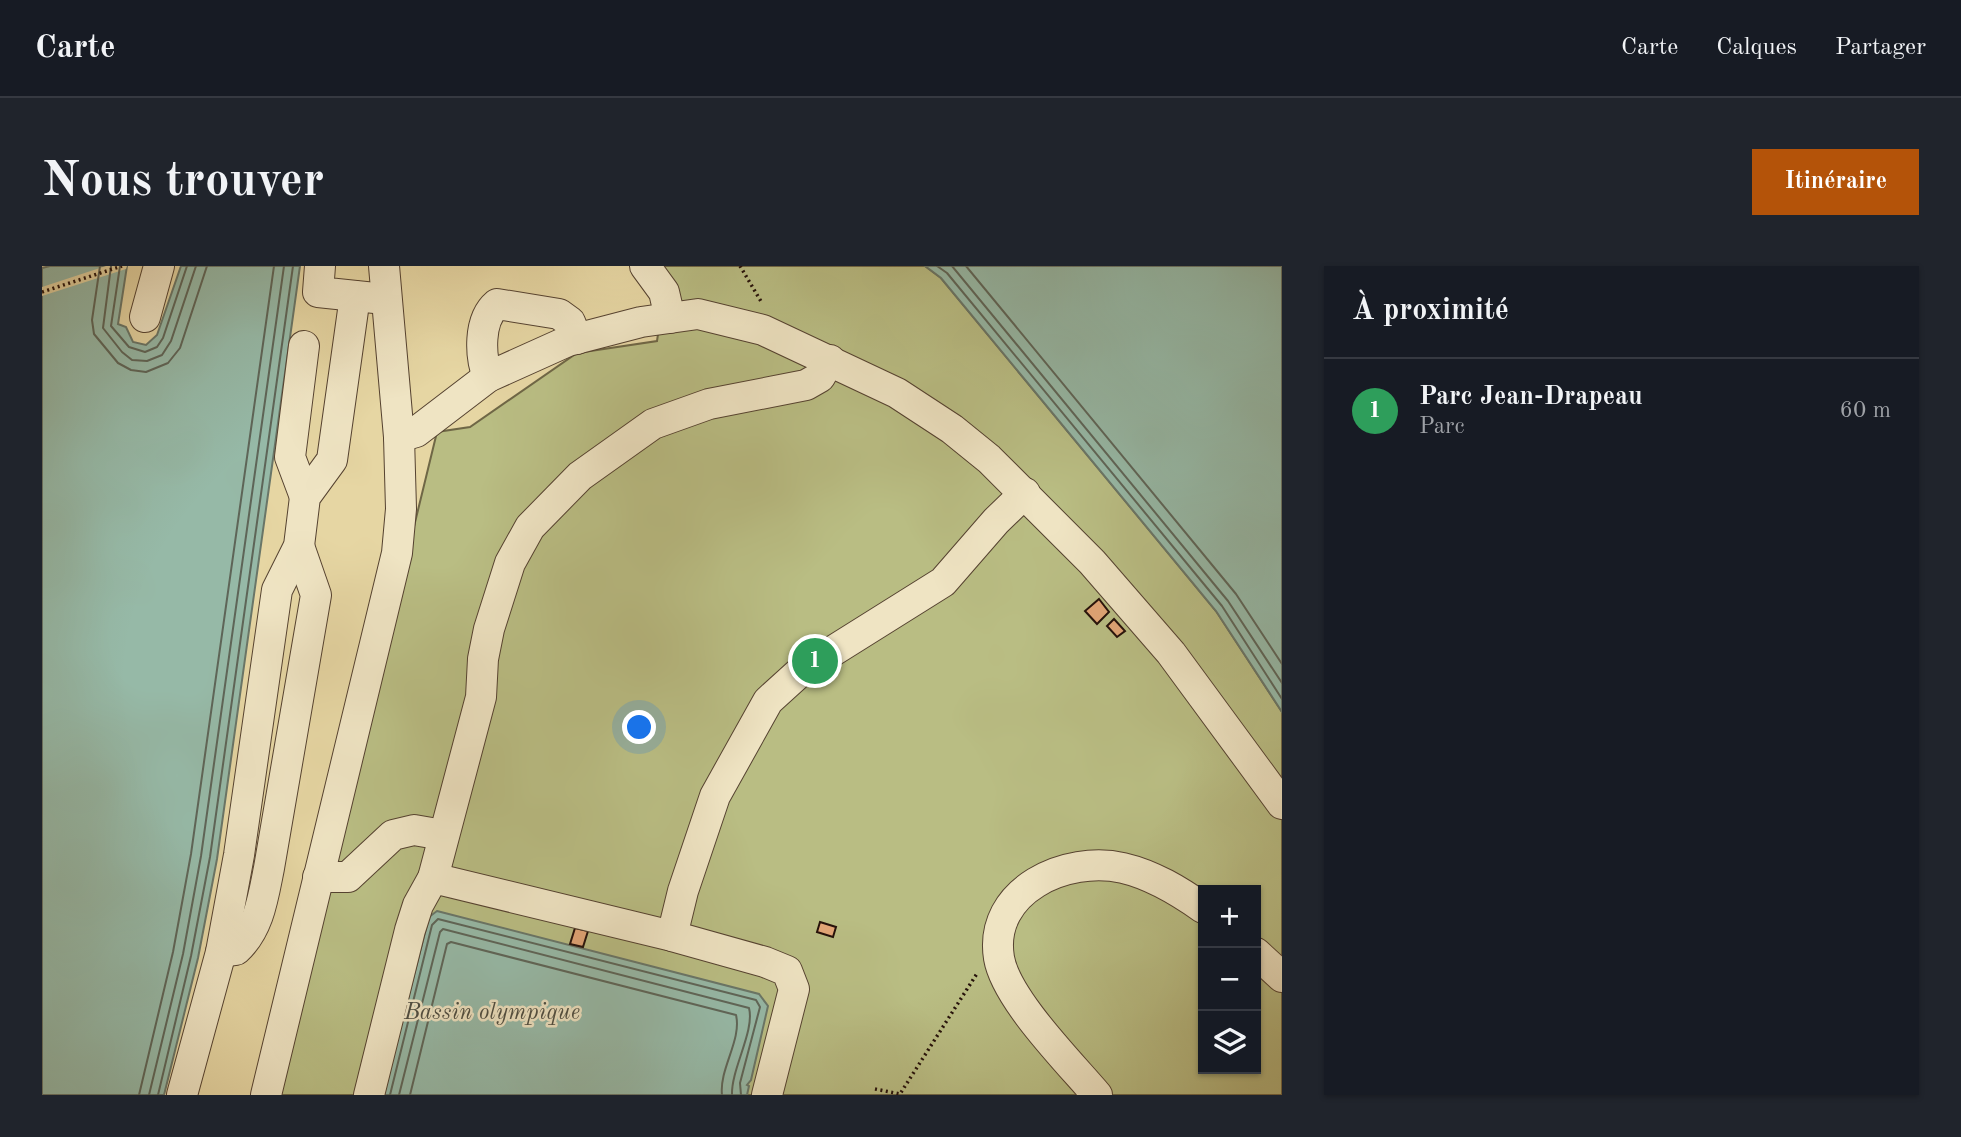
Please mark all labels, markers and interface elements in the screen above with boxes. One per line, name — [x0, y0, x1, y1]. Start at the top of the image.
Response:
text: Carte — [35, 32, 115, 65]
text: Carte — [1621, 36, 1678, 60]
text: Calques — [1716, 36, 1797, 60]
text: Partager — [1835, 36, 1926, 60]
button: Itinéraire — [1752, 149, 1919, 215]
text: Nous trouver — [42, 158, 324, 207]
text: À proximité — [1352, 296, 1509, 326]
text: Parc Jean-Drapeau — [1419, 384, 1643, 410]
text: 1 — [1368, 399, 1382, 422]
text: 60 m — [1840, 399, 1891, 422]
text: Parc — [1419, 415, 1464, 438]
pin: 1 — [792, 635, 838, 687]
your location — [622, 710, 656, 744]
map controls — [1198, 885, 1261, 1074]
button: + — [1198, 885, 1261, 948]
button: − — [1198, 948, 1261, 1011]
water label: Bassin olympique — [403, 1001, 580, 1025]
button: layers — [1198, 1011, 1261, 1074]

